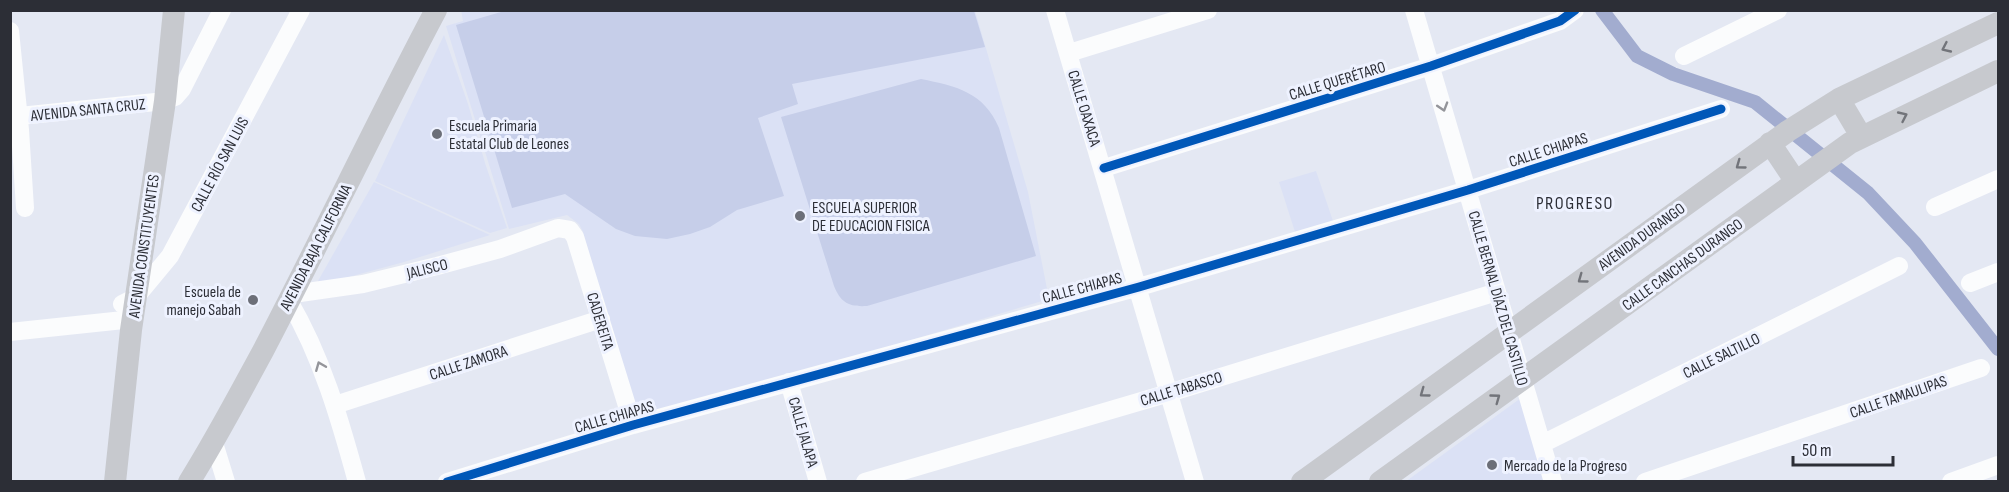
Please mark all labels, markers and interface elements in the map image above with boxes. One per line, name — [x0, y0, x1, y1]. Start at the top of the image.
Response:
one-way arrow — [1941, 40, 1952, 52]
street label: CALLE QUERÉTARO — [1287, 58, 1388, 105]
street label: CALLE OAXACA — [1063, 68, 1104, 149]
street label: AVENIDA SANTA CRUZ — [29, 95, 147, 126]
one-way arrow — [1436, 101, 1448, 112]
one-way arrow — [1896, 112, 1907, 124]
street label: CALLE RÍO SAN LUIS — [187, 114, 253, 215]
place label: Escuela Primaria Estatal Club de Leones — [449, 117, 569, 154]
marker: Escuela Primaria Estatal Club de Leones — [430, 127, 444, 141]
street label: CALLE CHIAPAS — [1507, 129, 1590, 172]
one-way arrow — [1735, 158, 1746, 169]
street label: AVENIDA CONSTITUYENTES — [125, 173, 164, 320]
street label: AVENIDA BAJA CALIFORNIA — [276, 181, 356, 315]
district label: PROGRESO — [1536, 193, 1614, 214]
place label: ESCUELA SUPERIOR DE EDUCACION FISICA — [812, 199, 930, 236]
street label: AVENIDA DURANGO — [1594, 199, 1689, 276]
marker: ESCUELA SUPERIOR DE EDUCACION FISICA — [793, 209, 807, 223]
street label: CALLE BERNAL DÍAZ DEL CASTILLO — [1463, 209, 1532, 388]
street label: CALLE CANCHAS DURANGO — [1619, 215, 1747, 315]
street label: JALISCO — [404, 255, 450, 284]
street label: CALLE CHIAPAS — [1040, 269, 1124, 308]
one-way arrow — [1577, 272, 1588, 283]
place label: Escuela de manejo Sabah — [167, 283, 241, 320]
street label: CADEREITA — [582, 290, 617, 353]
marker: Escuela de manejo Sabah — [246, 293, 260, 307]
street label: CALLE SALTILLO — [1680, 329, 1763, 383]
street label: CALLE ZAMORA — [427, 342, 510, 385]
one-way arrow — [315, 361, 327, 372]
street label: CALLE TABASCO — [1138, 368, 1225, 411]
street label: CALLE TAMAULIPAS — [1847, 372, 1950, 423]
one-way arrow — [1419, 386, 1430, 397]
one-way arrow — [1489, 394, 1500, 405]
street label: CALLE JALAPA — [784, 395, 822, 470]
street label: CALLE CHIAPAS — [573, 397, 656, 438]
scale bar — [1793, 429, 1894, 467]
text: 50 m — [1802, 440, 1832, 461]
place label: Mercado de la Progreso — [1504, 457, 1627, 476]
marker: Mercado de la Progreso — [1485, 458, 1499, 472]

